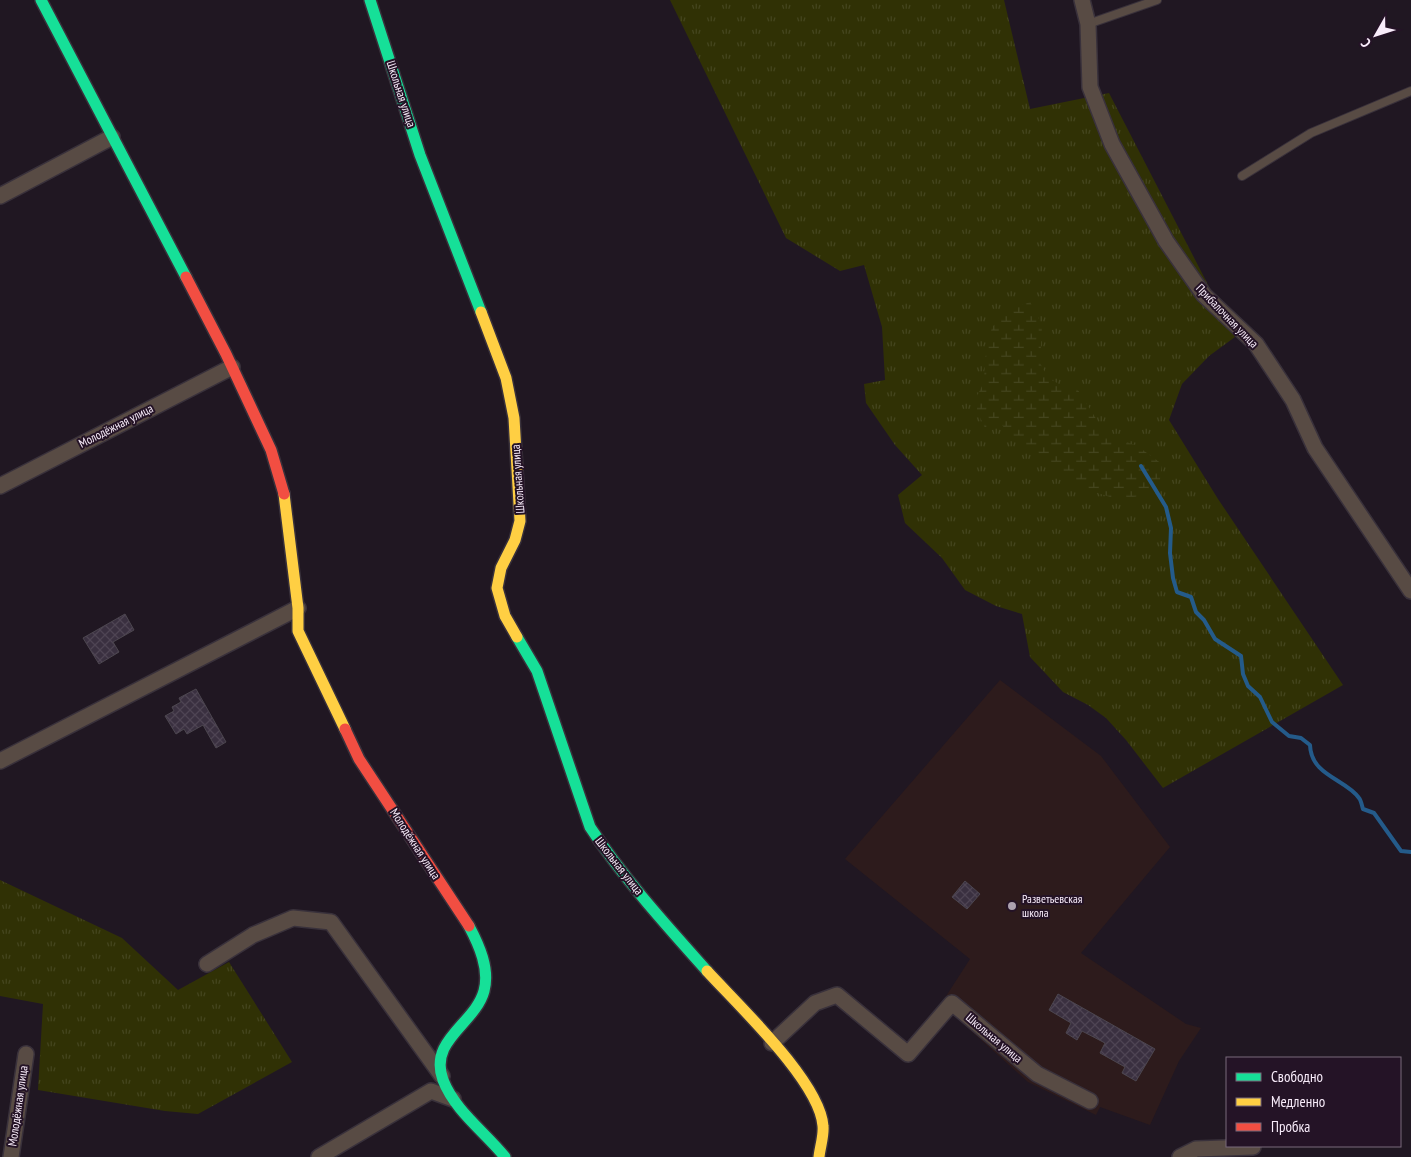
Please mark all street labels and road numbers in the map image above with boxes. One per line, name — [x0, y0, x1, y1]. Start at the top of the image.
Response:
street label: Школьная улица — [384, 59, 419, 129]
street label: Прибалочная улица — [1193, 280, 1262, 351]
street label: Молодёжная улица — [76, 400, 156, 451]
street label: Школьная улица — [508, 444, 527, 514]
street label: Молодёжная улица — [387, 806, 444, 882]
street label: Школьная улица — [592, 834, 647, 898]
street label: Школьная улица — [963, 1010, 1026, 1066]
street label: Молодёжная улица — [4, 1064, 31, 1147]

